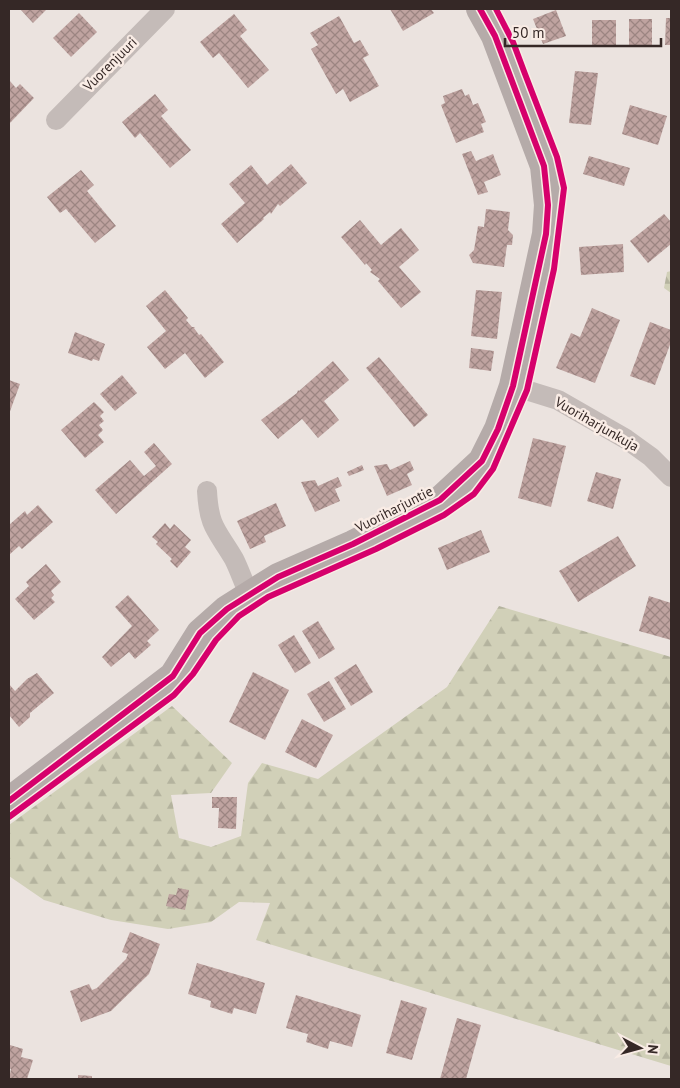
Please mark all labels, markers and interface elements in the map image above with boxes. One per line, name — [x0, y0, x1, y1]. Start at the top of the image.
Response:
scale bar — [505, 15, 661, 47]
text: 50 m — [512, 23, 545, 42]
street label: Vuorenjuuri — [78, 33, 141, 96]
street label: Vuoriharjunkuja — [551, 392, 642, 455]
street label: Vuoriharjuntie — [351, 482, 436, 537]
north arrow — [615, 1023, 665, 1073]
text: N — [643, 1044, 662, 1055]

